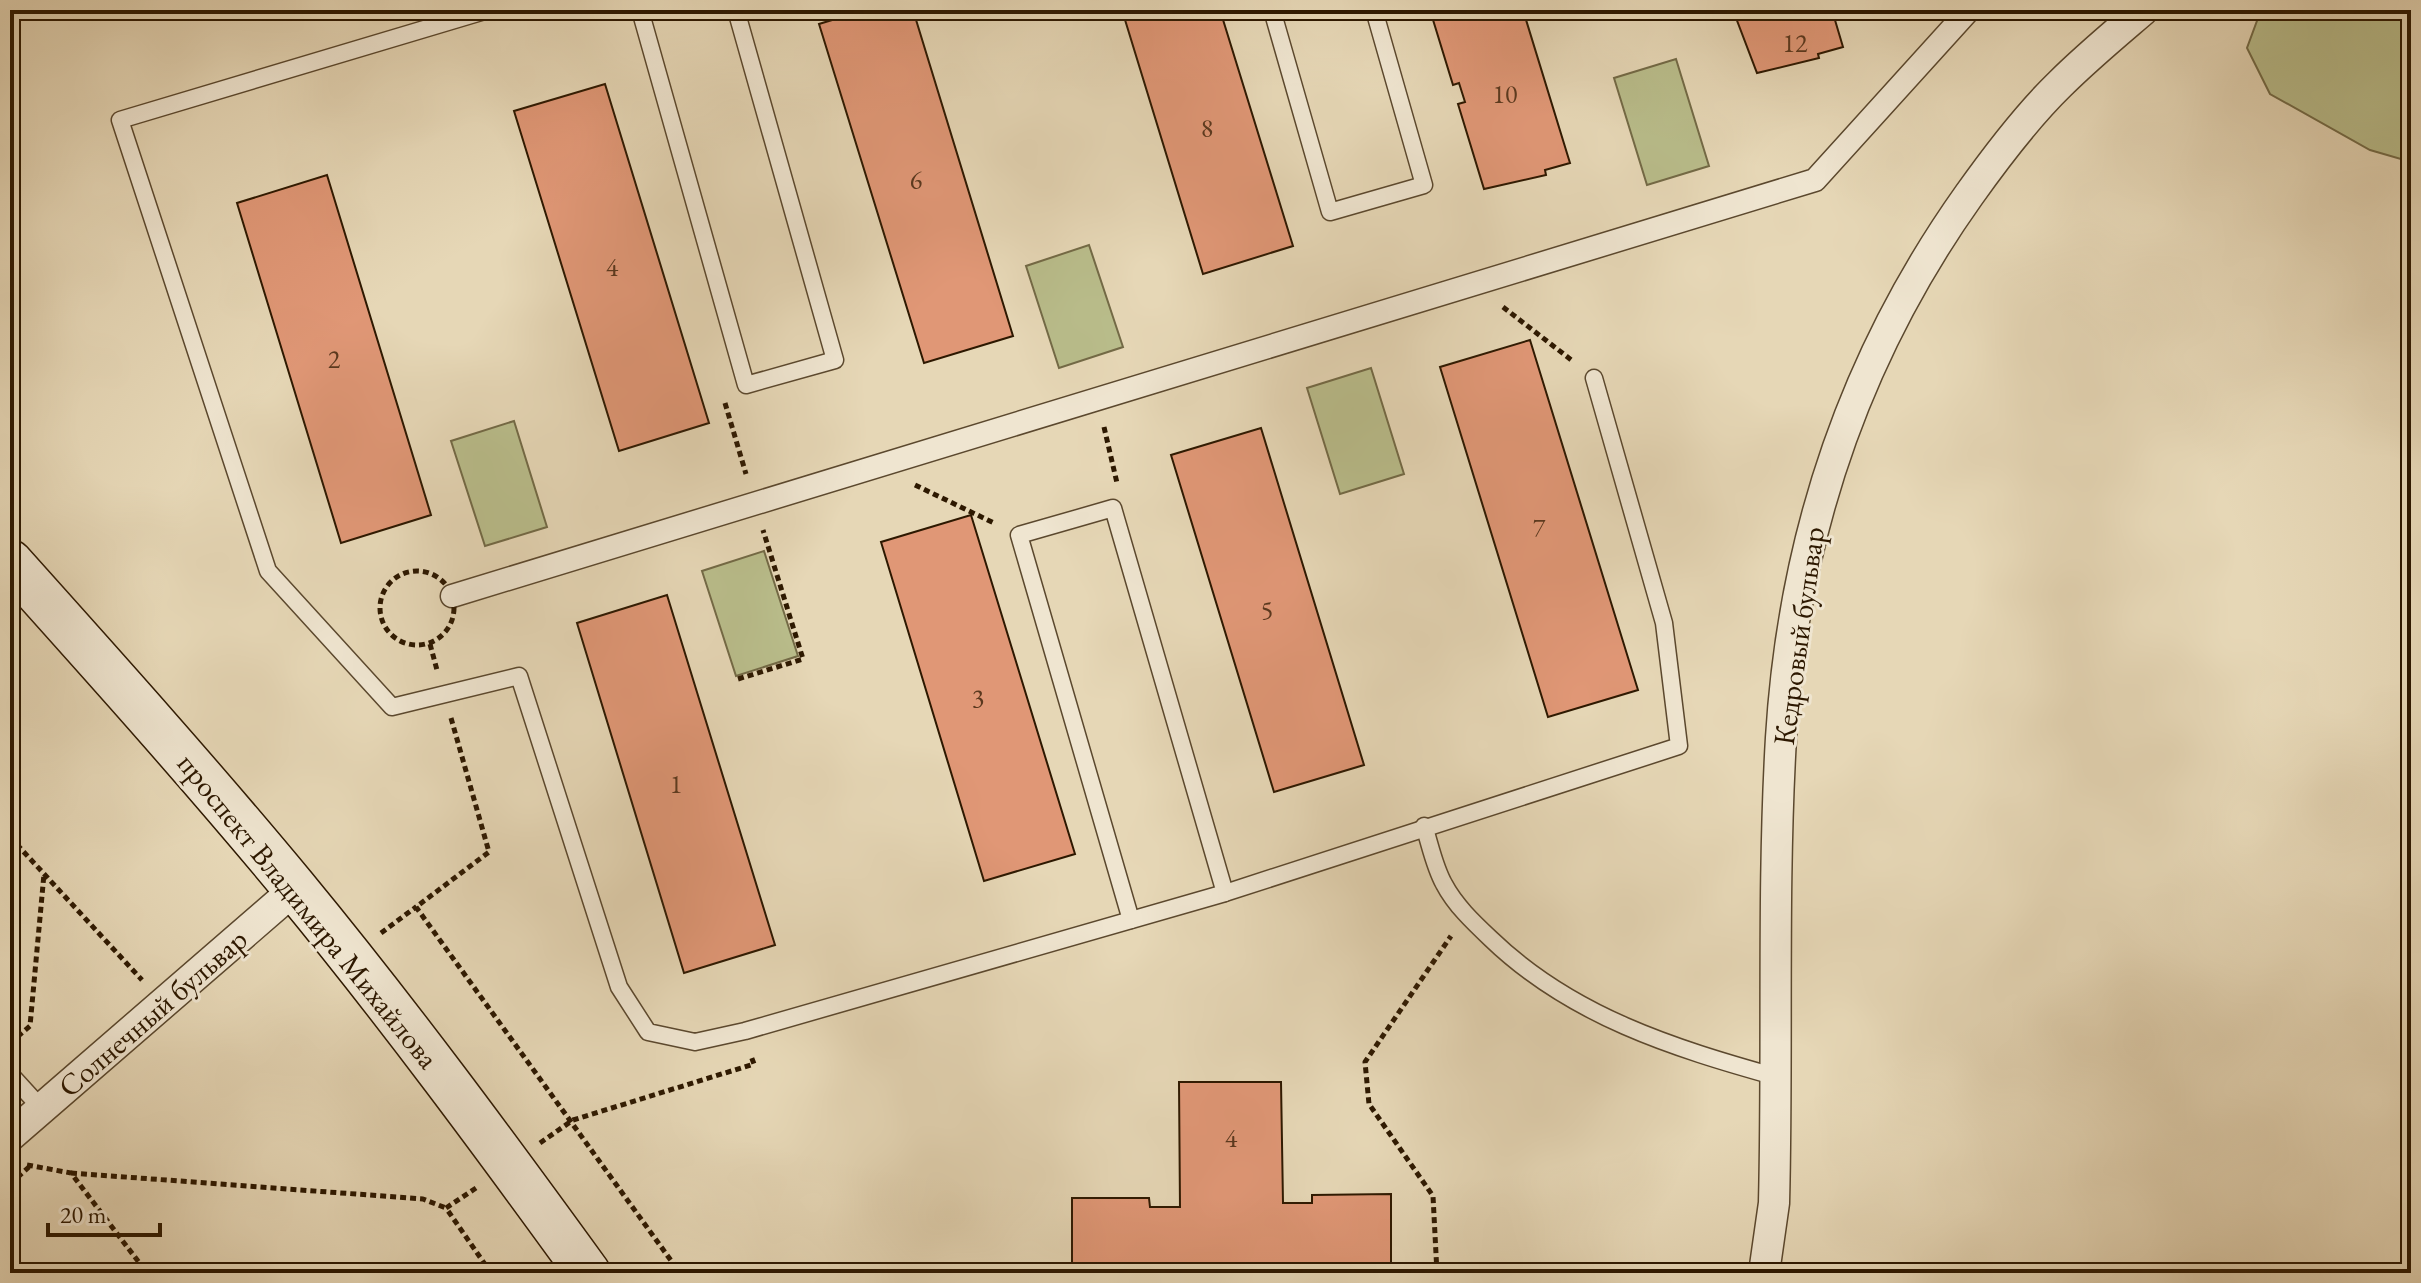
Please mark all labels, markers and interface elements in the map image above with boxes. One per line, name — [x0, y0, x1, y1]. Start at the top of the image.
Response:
house number: 12 — [1783, 26, 1808, 60]
house number: 10 — [1493, 77, 1517, 111]
house number: 8 — [1201, 111, 1213, 145]
house number: 6 — [910, 163, 922, 197]
house number: 4 — [606, 250, 619, 284]
house number: 2 — [328, 342, 341, 376]
house number: 7 — [1533, 511, 1546, 545]
street label: Кедровый бульвар — [1764, 524, 1833, 748]
house number: 5 — [1261, 593, 1273, 627]
house number: 3 — [972, 681, 984, 715]
street label: проспект Владимира Михайлова — [169, 745, 448, 1076]
house number: 1 — [670, 767, 682, 801]
street label: Солнечный бульвар — [50, 920, 255, 1106]
house number: 4 — [1225, 1121, 1238, 1155]
scale bar — [48, 1187, 160, 1237]
text: 20 m — [60, 1199, 107, 1230]

